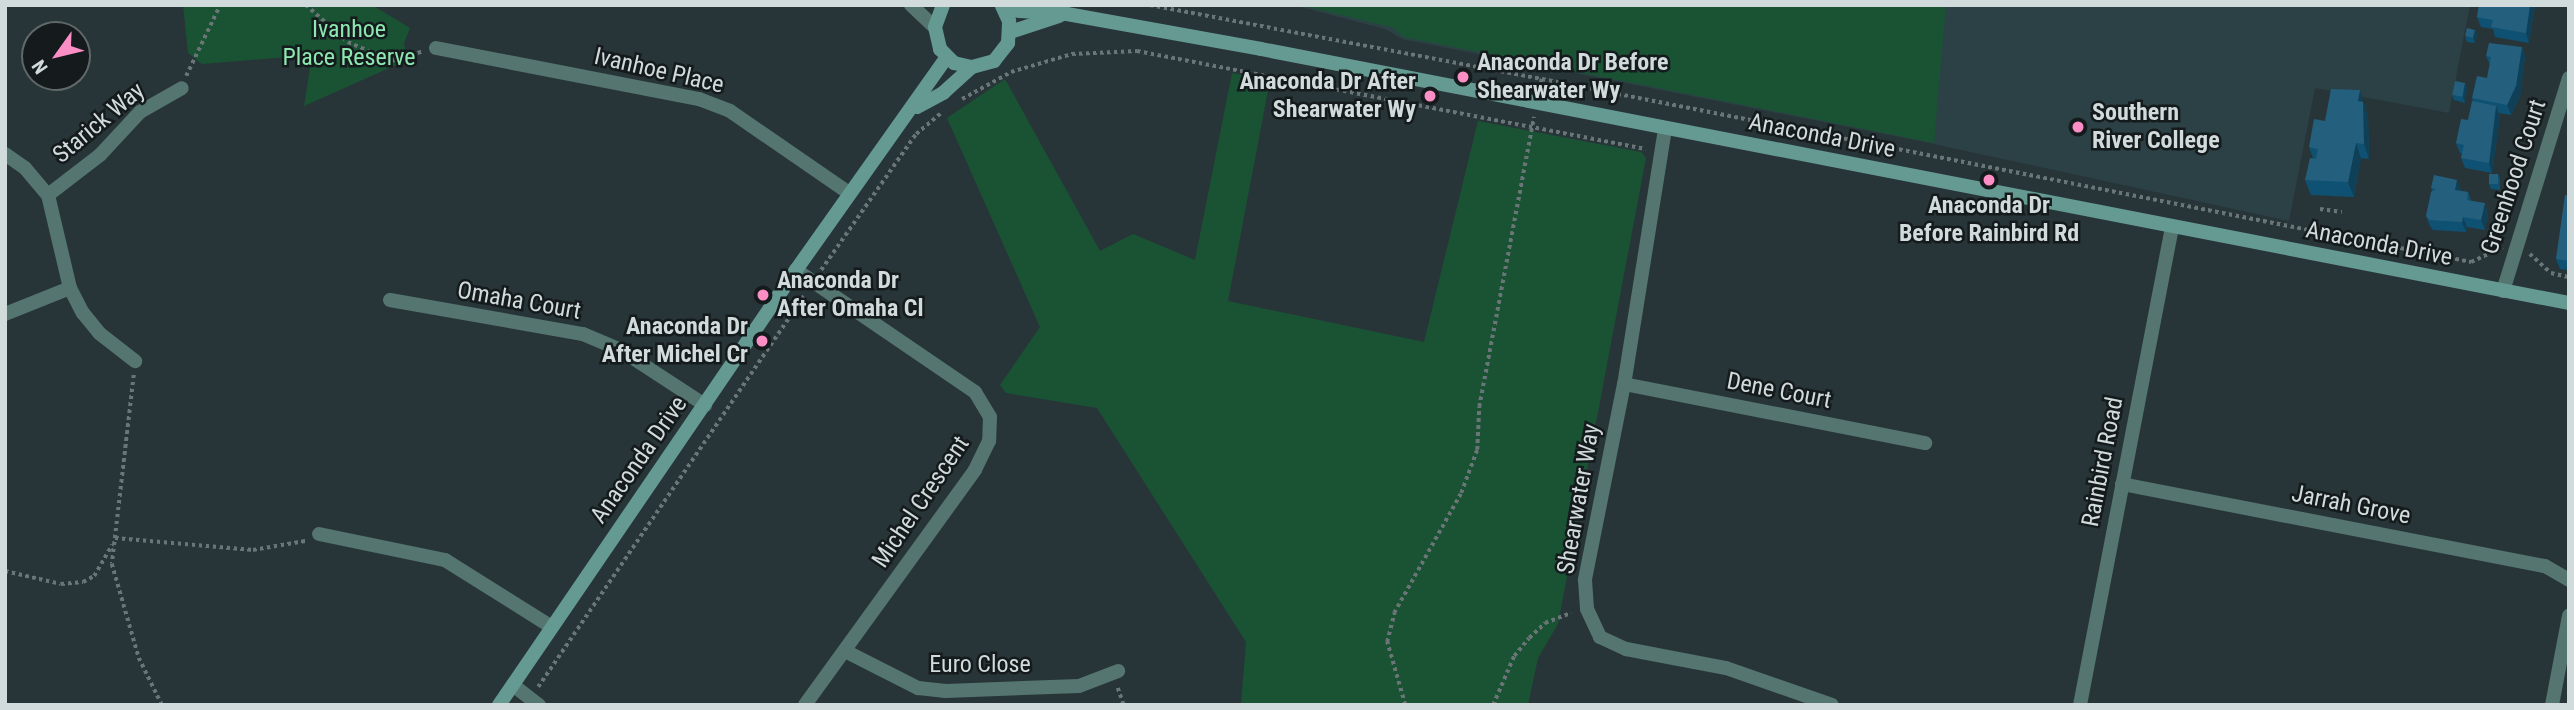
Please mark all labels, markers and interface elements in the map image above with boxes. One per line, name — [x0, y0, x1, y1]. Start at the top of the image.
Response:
park label: Ivanhoe Place Reserve — [282, 16, 416, 72]
north arrow — [21, 21, 91, 91]
street label: Ivanhoe Place — [591, 42, 727, 100]
place label: Anaconda Dr Before Shearwater Wy — [1477, 49, 1668, 105]
text: N — [27, 56, 53, 78]
place label: Anaconda Dr After Shearwater Wy — [1240, 68, 1416, 124]
marker: Anaconda Dr Before Shearwater Wy — [1455, 69, 1471, 85]
street label: Starick Way — [47, 76, 151, 170]
marker: Anaconda Dr After Shearwater Wy — [1422, 88, 1438, 104]
street label: Greenhood Court — [2475, 96, 2553, 258]
place label: Southern River College — [2092, 99, 2220, 155]
street label: Anaconda Drive — [1746, 108, 1898, 164]
marker: Southern River College — [2070, 119, 2086, 135]
marker: Anaconda Dr Before Rainbird Rd — [1981, 172, 1997, 188]
place label: Anaconda Dr Before Rainbird Rd — [1899, 192, 2079, 248]
street label: Anaconda Drive — [2303, 216, 2455, 272]
place label: Anaconda Dr After Omaha Cl — [777, 267, 923, 323]
street label: Omaha Court — [455, 276, 583, 326]
marker: Anaconda Dr After Omaha Cl — [755, 287, 771, 303]
place label: Anaconda Dr After Michel Cr — [602, 313, 748, 369]
marker: Anaconda Dr After Michel Cr — [754, 333, 770, 349]
street label: Dene Court — [1724, 367, 1834, 415]
street label: Anaconda Drive — [585, 391, 693, 529]
street label: Rainbird Road — [2076, 395, 2130, 529]
street label: Shearwater Way — [1552, 422, 1606, 576]
street label: Michel Crescent — [866, 431, 976, 573]
street label: Jarrah Grove — [2289, 479, 2413, 531]
street label: Euro Close — [929, 651, 1031, 679]

